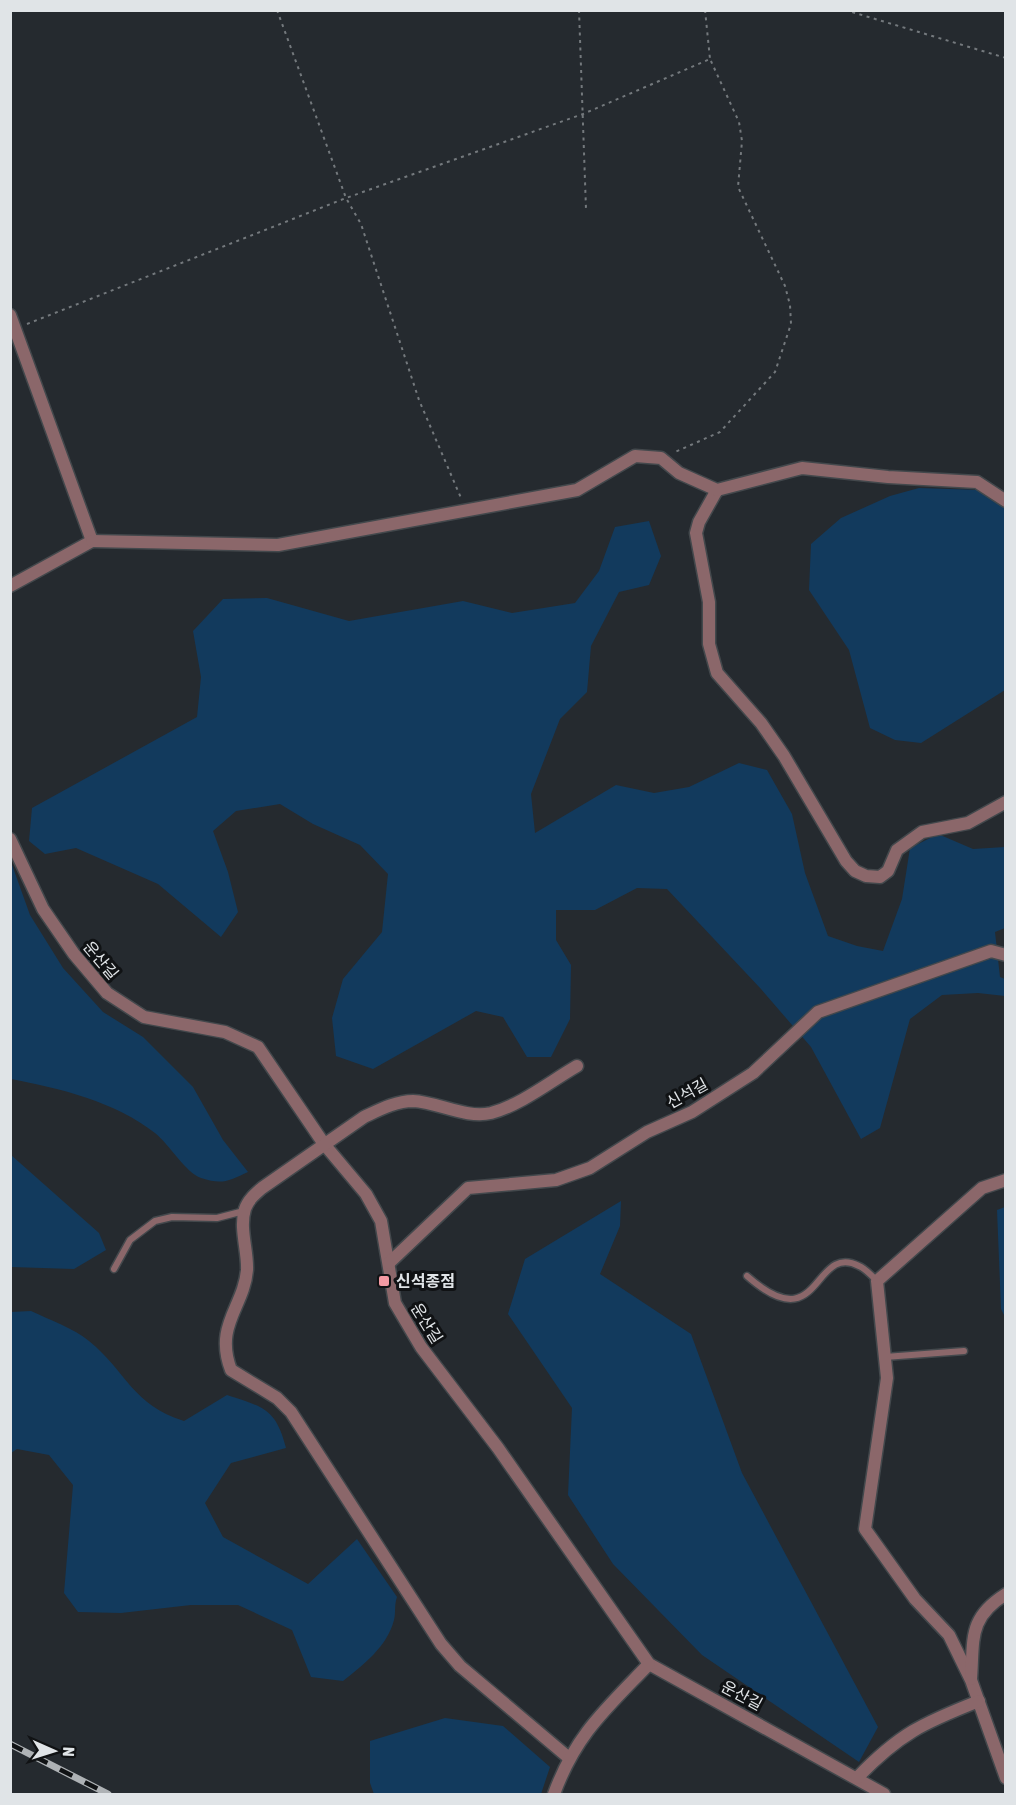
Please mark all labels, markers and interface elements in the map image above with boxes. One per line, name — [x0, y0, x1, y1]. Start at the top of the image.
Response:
street label: 운산길 — [80, 937, 122, 983]
street label: 신석길 — [663, 1074, 711, 1112]
place label: 신석종점 — [396, 1272, 455, 1290]
marker: 신석종점 — [377, 1274, 391, 1288]
street label: 운산길 — [408, 1300, 446, 1346]
street label: 운산길 — [718, 1677, 766, 1713]
north arrow — [24, 1721, 84, 1781]
text: N — [60, 1747, 78, 1757]

